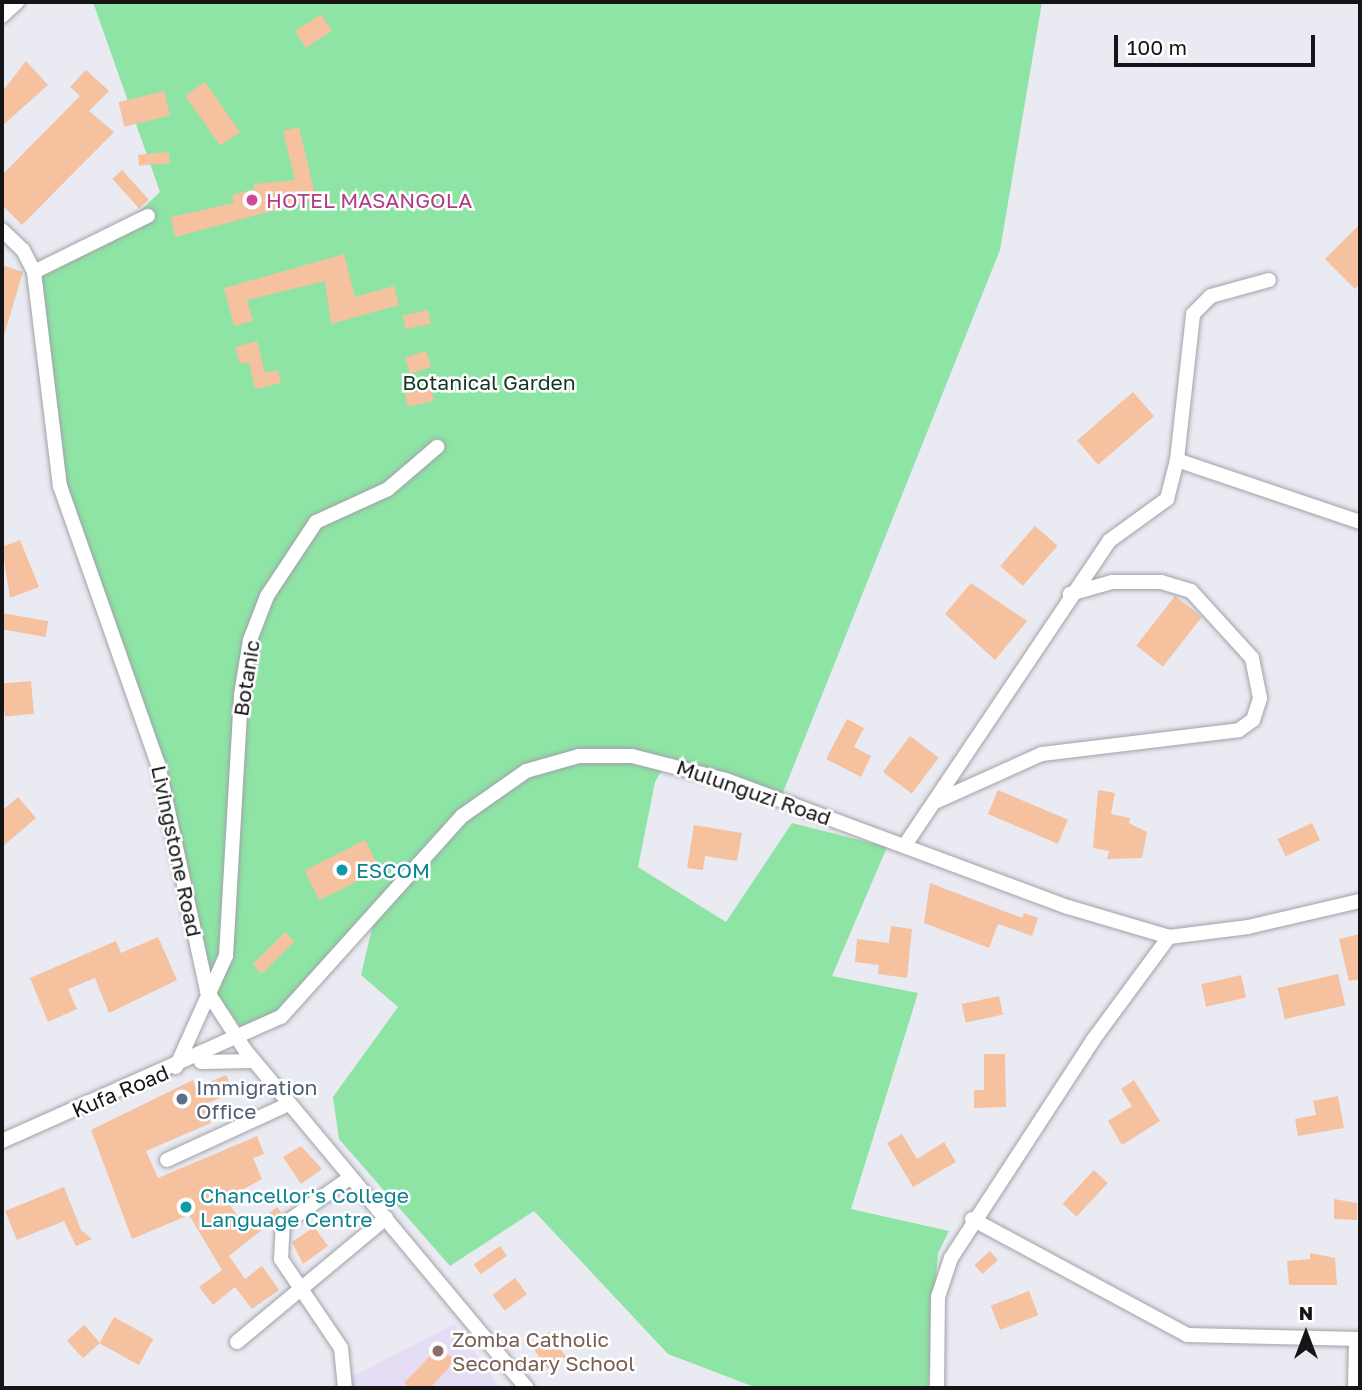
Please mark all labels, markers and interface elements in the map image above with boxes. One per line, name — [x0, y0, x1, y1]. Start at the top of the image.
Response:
scale bar — [1117, 21, 1318, 65]
text: 100 m — [1127, 34, 1187, 60]
place label: HOTEL MASANGOLA — [266, 187, 472, 213]
marker: HOTEL MASANGOLA — [244, 192, 260, 208]
park label: Botanical Garden — [402, 369, 576, 395]
street label: Botanic — [228, 638, 264, 718]
street label: Mulunguzi Road — [673, 754, 835, 830]
street label: Livingstone Road — [147, 763, 207, 939]
place label: ESCOM — [356, 857, 430, 883]
marker: ESCOM — [334, 862, 350, 878]
street label: Kufa Road — [68, 1059, 172, 1123]
place label: Immigration Office — [196, 1074, 317, 1124]
marker: Immigration Office — [174, 1091, 190, 1107]
place label: Chancellor's College Language Centre — [200, 1182, 409, 1232]
marker: Chancellor's College Language Centre — [178, 1199, 194, 1215]
north arrow — [1271, 1299, 1341, 1369]
text: N — [1299, 1301, 1313, 1324]
place label: Zomba Catholic Secondary School — [452, 1326, 635, 1376]
marker: Zomba Catholic Secondary School — [430, 1343, 446, 1359]

